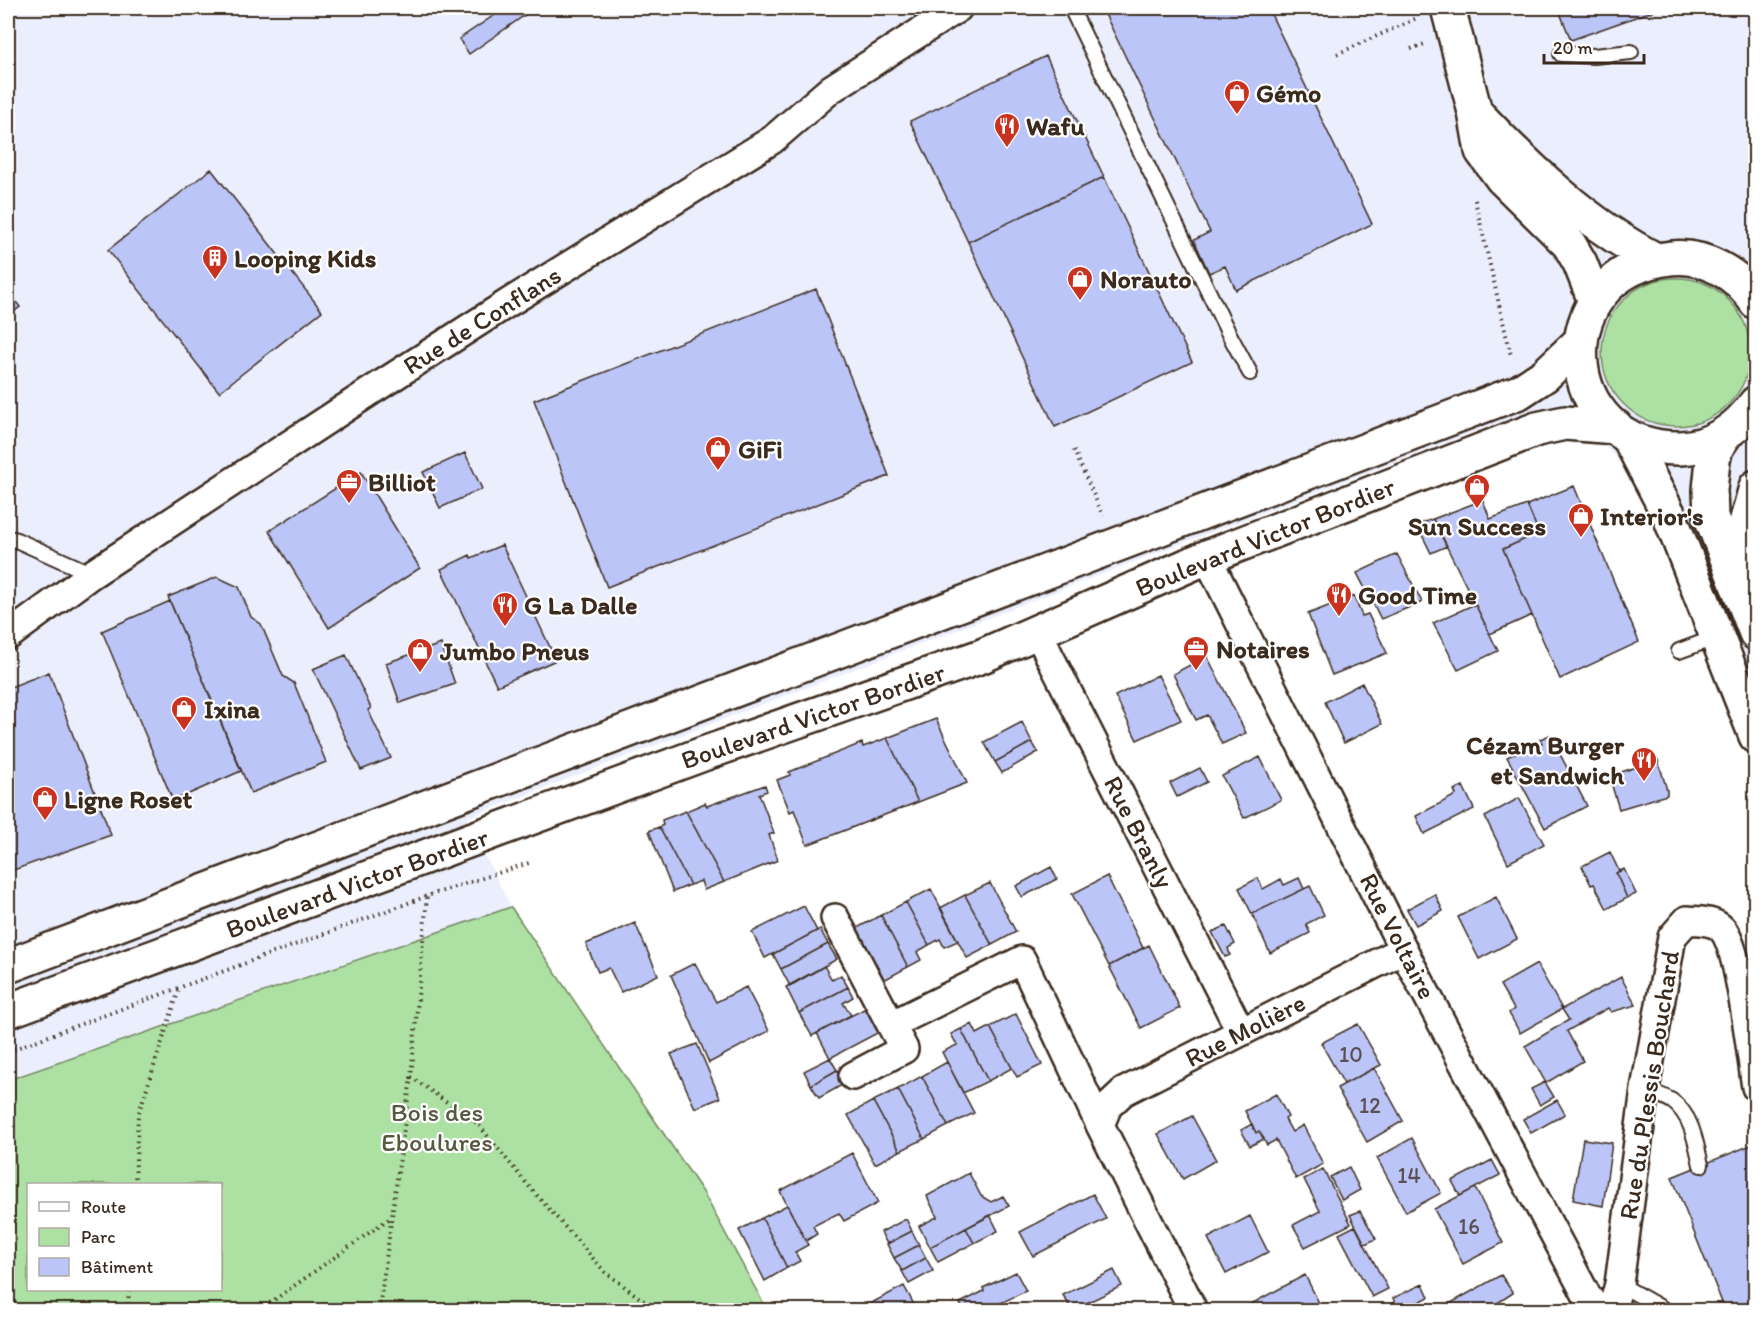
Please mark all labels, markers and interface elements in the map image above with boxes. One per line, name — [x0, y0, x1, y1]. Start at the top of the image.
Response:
scale bar — [1544, 27, 1644, 65]
text: 20 m — [1553, 37, 1593, 59]
place label: Gémo — [1256, 77, 1321, 109]
shop icon: Gémo — [1222, 78, 1252, 116]
place label: Wafu — [1026, 110, 1085, 142]
restaurant icon: Wafu — [992, 111, 1022, 149]
place label: Looping Kids — [234, 242, 376, 274]
building icon: Looping Kids — [200, 243, 230, 281]
street label: Rue de Conflans — [397, 259, 567, 381]
place label: Norauto — [1100, 263, 1191, 295]
shop icon: Norauto — [1065, 264, 1095, 302]
place label: GiFi — [738, 433, 783, 465]
shop icon: GiFi — [703, 434, 733, 472]
place label: Billiot — [368, 466, 436, 498]
office icon: Billiot — [334, 467, 364, 505]
street label: Boulevard Victor Bordier — [1131, 470, 1400, 604]
shop icon: Sun Success — [1462, 472, 1492, 510]
place label: Interior's — [1600, 500, 1703, 532]
shop icon: Interior's — [1566, 501, 1596, 539]
place label: Sun Success — [1408, 510, 1546, 542]
place label: Good Time — [1358, 579, 1477, 611]
restaurant icon: Good Time — [1324, 580, 1354, 618]
place label: G La Dalle — [524, 589, 638, 621]
restaurant icon: G La Dalle — [490, 590, 520, 628]
place label: Notaires — [1216, 633, 1310, 665]
office icon: Notaires — [1181, 634, 1211, 672]
place label: Jumbo Pneus — [439, 635, 589, 667]
shop icon: Jumbo Pneus — [405, 636, 435, 674]
street label: Boulevard Victor Bordier — [677, 656, 950, 776]
place label: Ixina — [204, 693, 260, 725]
shop icon: Ixina — [169, 694, 199, 732]
place label: Cézam Burger et Sandwich — [1466, 729, 1625, 791]
restaurant icon: Cézam Burger et Sandwich — [1629, 745, 1659, 783]
street label: Rue Branly — [1097, 770, 1181, 894]
place label: Ligne Roset — [64, 783, 193, 815]
shop icon: Ligne Roset — [30, 784, 60, 822]
street label: Boulevard Victor Bordier — [221, 820, 493, 945]
street label: Rue Voltaire — [1353, 868, 1443, 1004]
street label: Rue du Plessis Bouchard — [1612, 948, 1686, 1222]
street label: Rue Molière — [1179, 986, 1311, 1074]
house number: 10 — [1339, 1041, 1363, 1068]
house number: 12 — [1359, 1092, 1381, 1119]
park label: Bois des Eboulures — [381, 1096, 493, 1158]
house number: 14 — [1397, 1162, 1421, 1189]
legend — [27, 1183, 222, 1291]
text: Route — [81, 1196, 126, 1218]
house number: 16 — [1458, 1213, 1480, 1240]
text: Parc — [81, 1226, 115, 1248]
text: Bâtiment — [81, 1256, 154, 1278]

